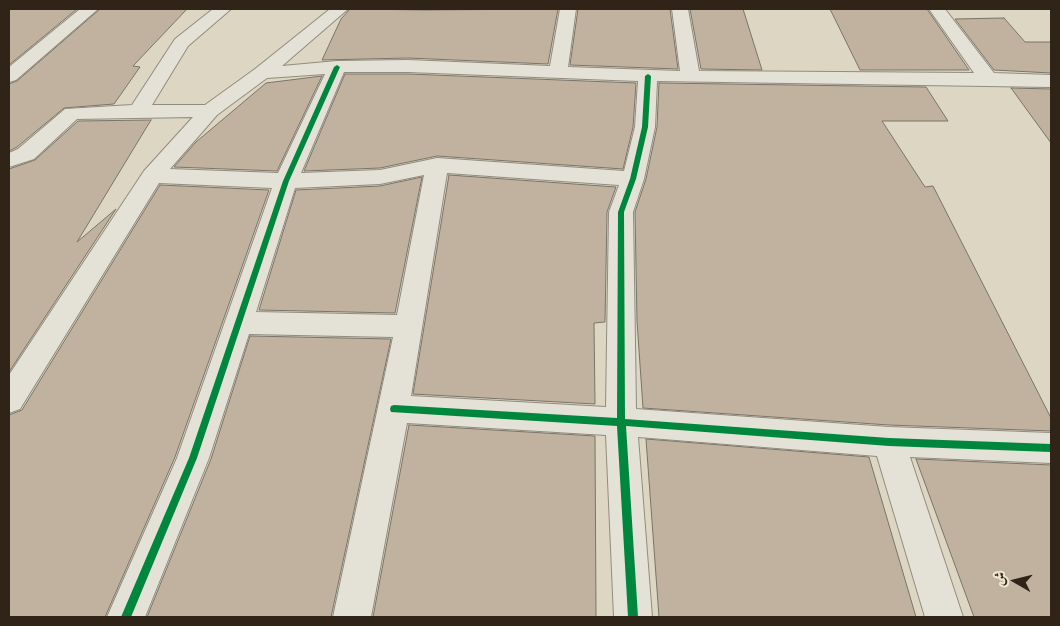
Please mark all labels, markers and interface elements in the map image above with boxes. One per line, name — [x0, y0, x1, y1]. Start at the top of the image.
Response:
north arrow — [990, 556, 1040, 606]
text: ش — [990, 571, 1010, 587]

